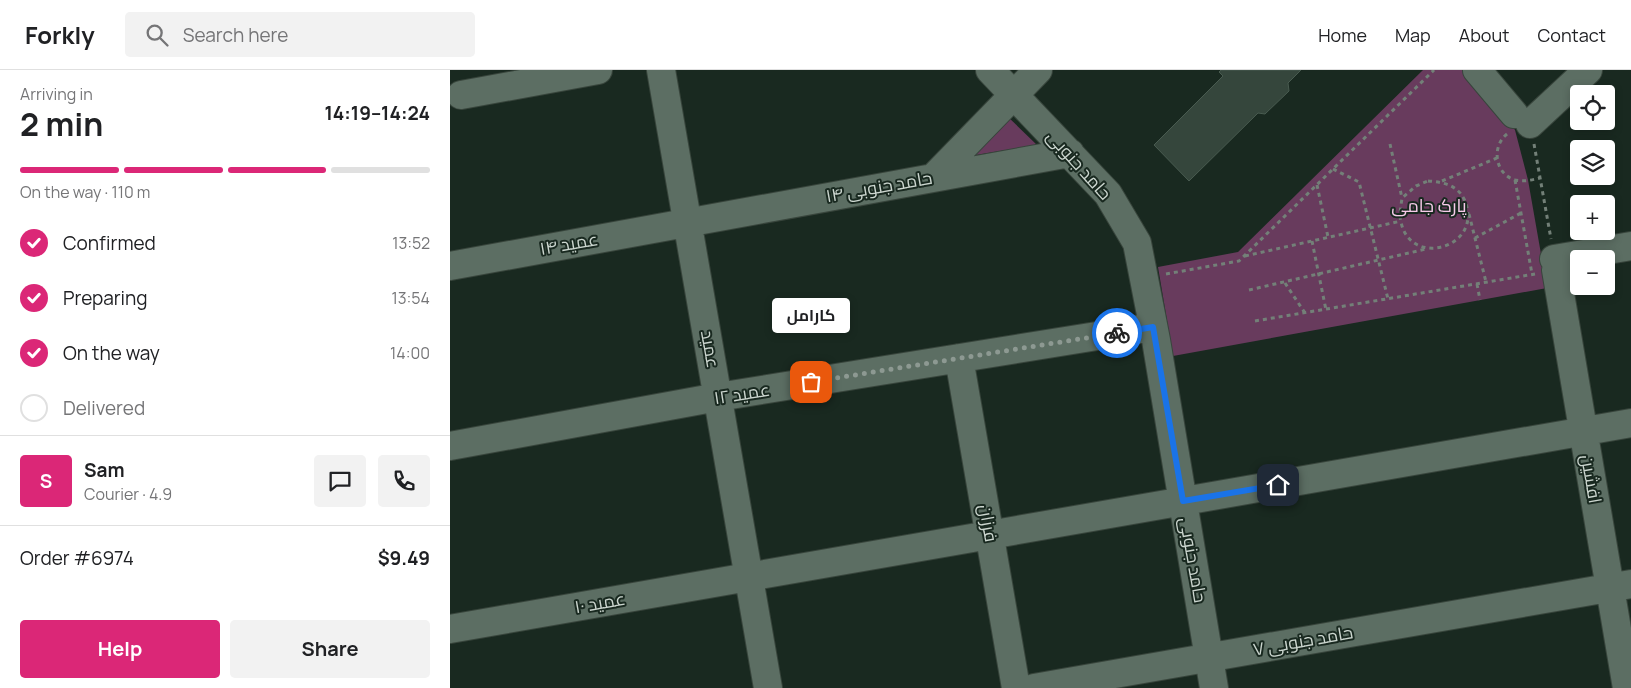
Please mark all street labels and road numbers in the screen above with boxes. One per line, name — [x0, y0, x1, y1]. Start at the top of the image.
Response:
street label: حامد جنوبی — [1042, 124, 1118, 205]
street label: حامد جنوبی ۱۴ — [824, 165, 934, 207]
street label: عمید ۱۴ — [538, 226, 600, 260]
street label: عمید — [696, 328, 726, 369]
street label: عمید ۱۲ — [712, 377, 772, 409]
street label: افشین — [1576, 453, 1608, 505]
street label: فرزان — [974, 502, 1004, 544]
street label: حامد جنوبی — [1175, 515, 1213, 605]
street label: عمید ۱۰ — [572, 586, 627, 618]
street label: حامد جنوبی ۷ — [1251, 619, 1355, 661]

